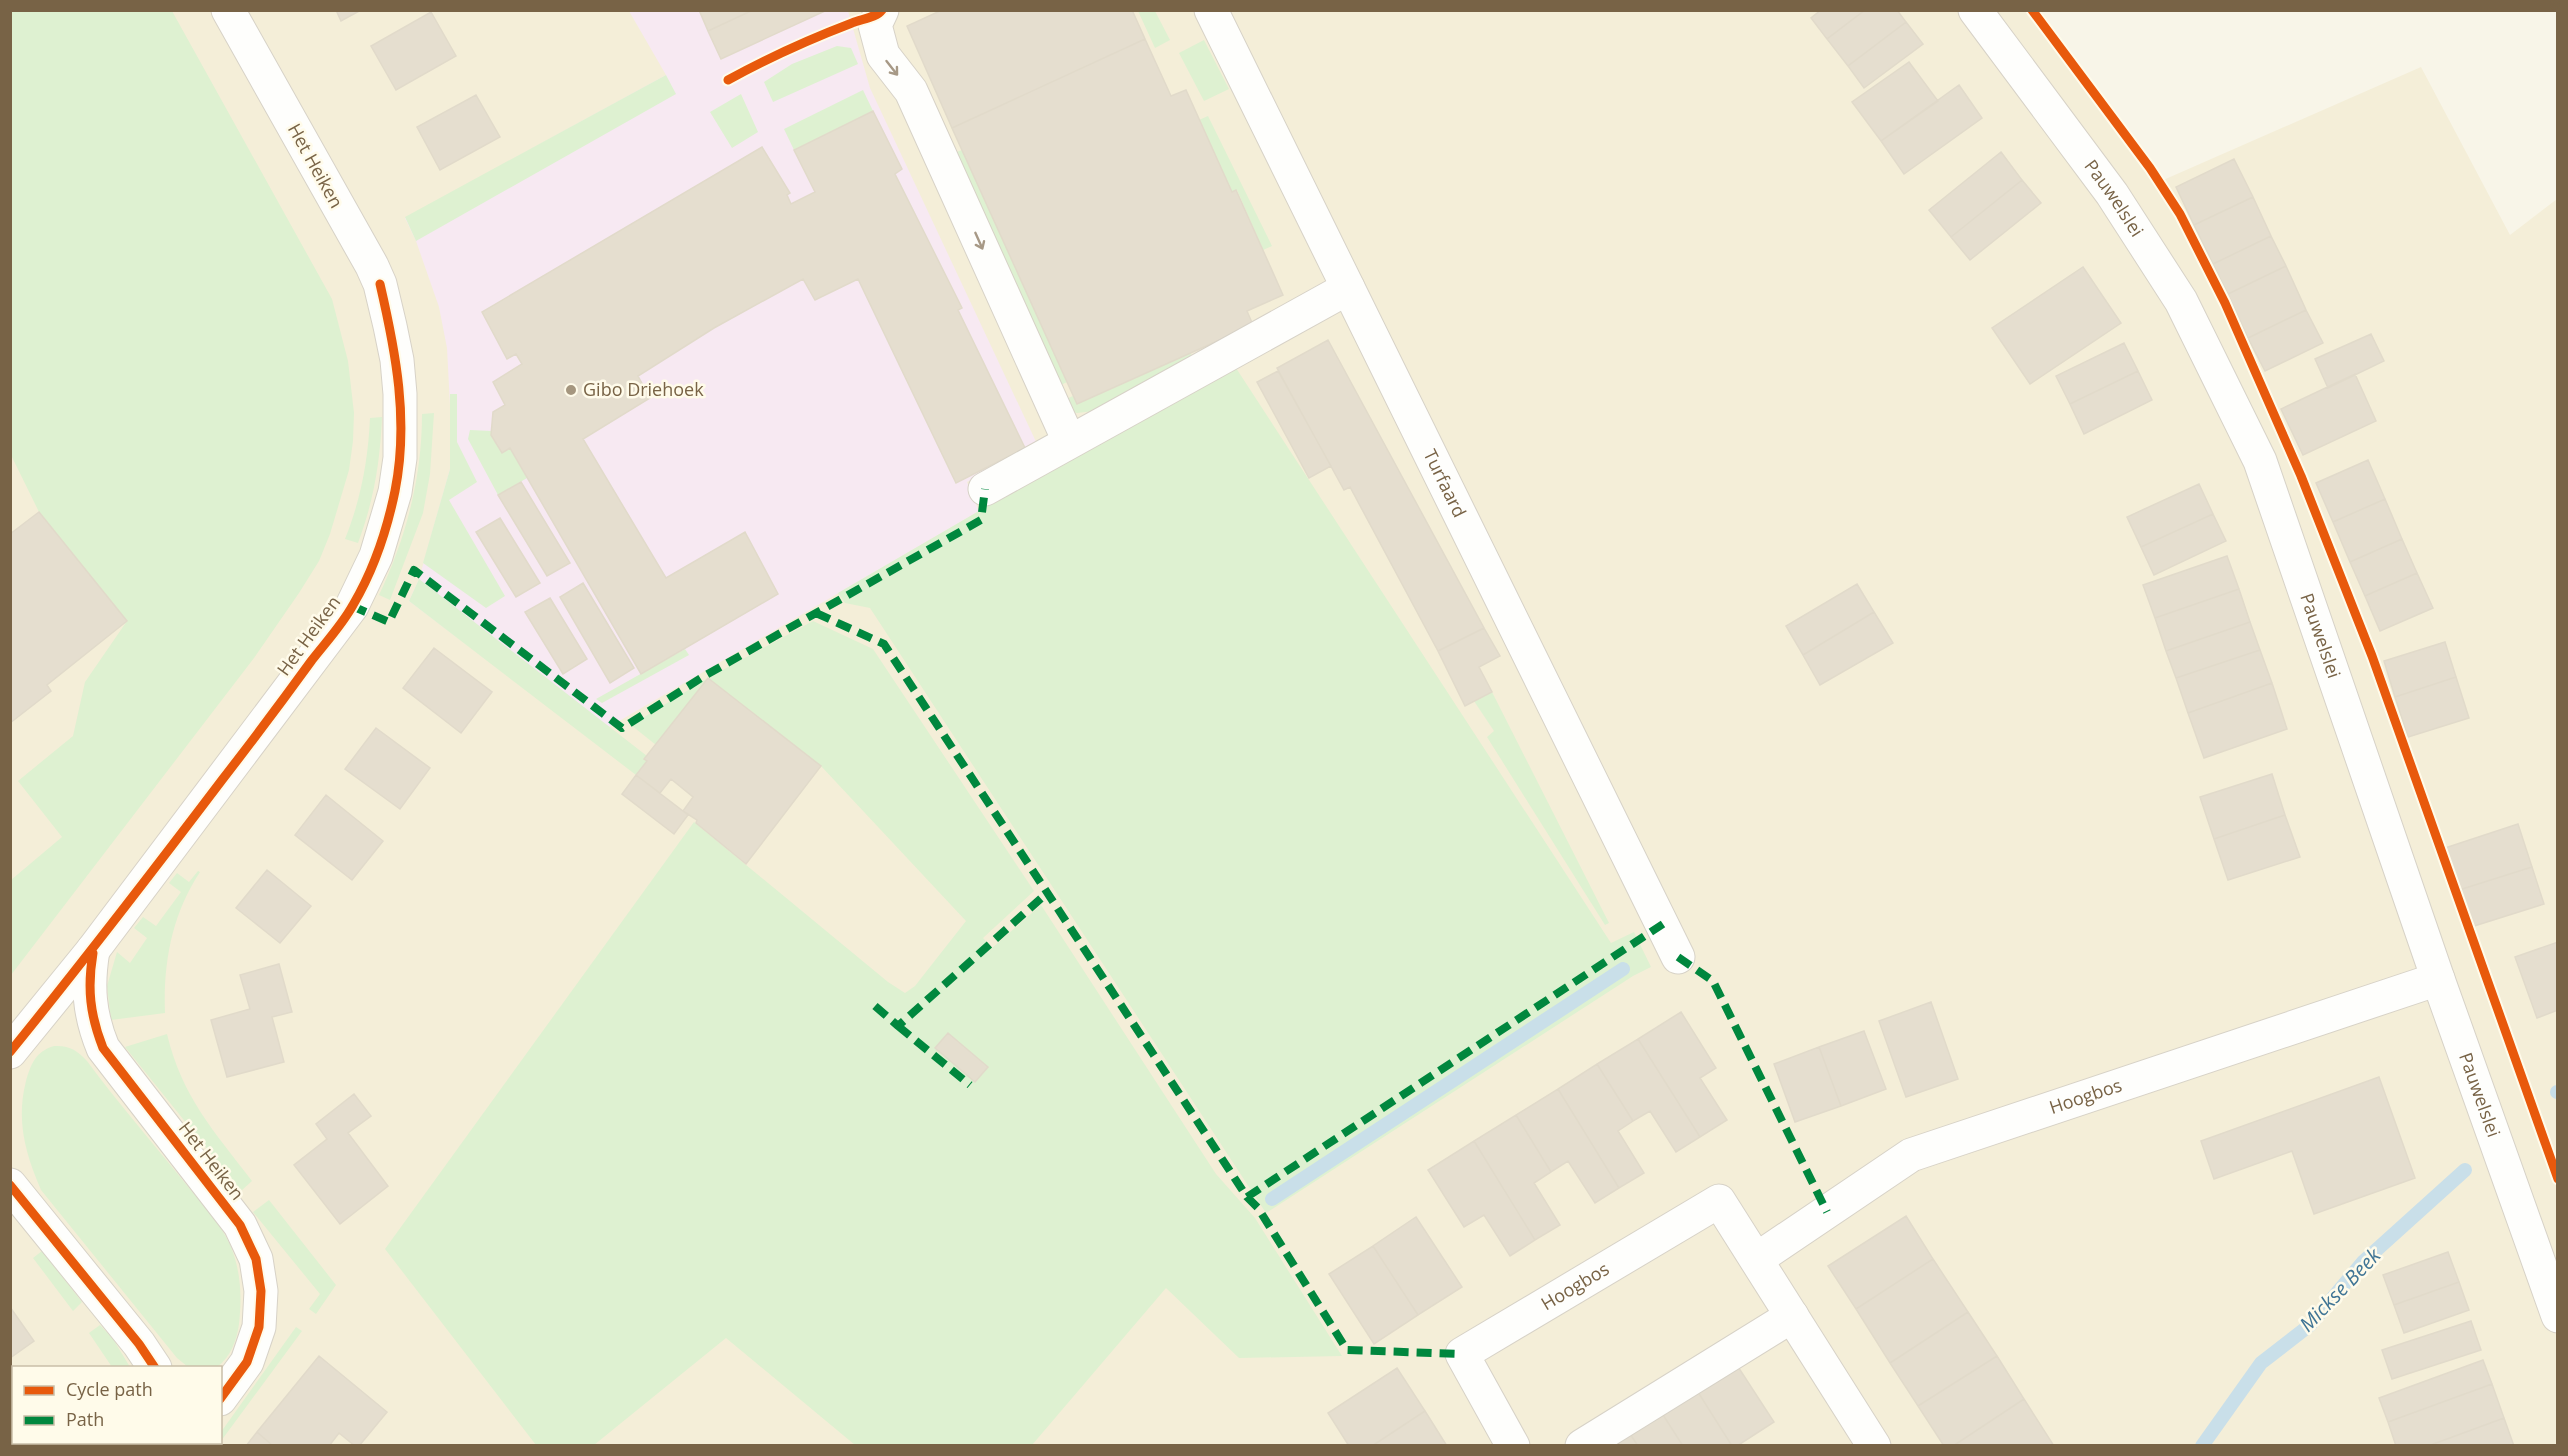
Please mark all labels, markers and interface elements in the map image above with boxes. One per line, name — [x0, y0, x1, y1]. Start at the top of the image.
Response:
one-way arrow — [886, 59, 899, 75]
street label: Het Heiken — [283, 119, 349, 212]
street label: Pauwelslei — [2080, 155, 2149, 241]
one-way arrow — [974, 232, 985, 250]
place label: Gibo Driehoek — [583, 377, 704, 401]
marker: Gibo Driehoek — [564, 383, 578, 397]
street label: Turfaard — [1419, 445, 1472, 521]
street label: Pauwelslei — [2295, 590, 2347, 681]
street label: Het Heiken — [271, 591, 345, 680]
street label: Pauwelslei — [2454, 1049, 2506, 1140]
street label: Hoogbos — [2046, 1072, 2125, 1119]
street label: Het Heiken — [174, 1116, 250, 1204]
water label: Mickse Beek — [2293, 1241, 2387, 1337]
street label: Hoogbos — [1536, 1256, 1613, 1315]
legend — [12, 1366, 222, 1444]
text: Cycle path — [66, 1377, 153, 1401]
text: Path — [66, 1407, 104, 1431]

